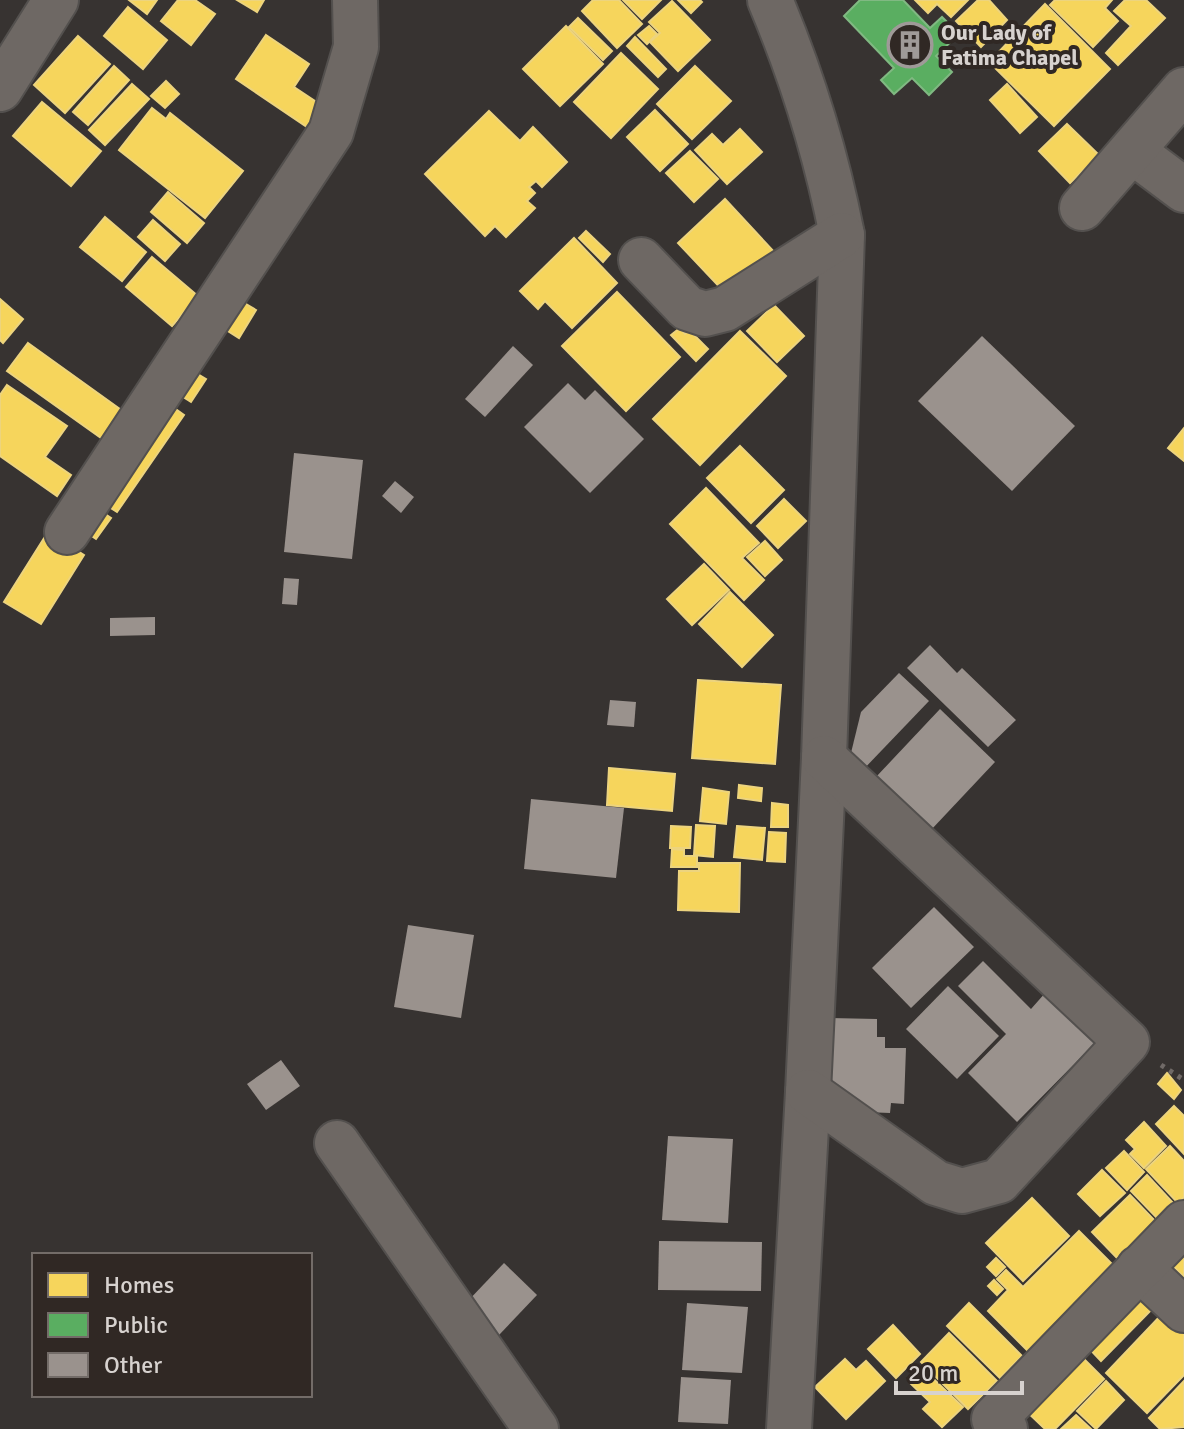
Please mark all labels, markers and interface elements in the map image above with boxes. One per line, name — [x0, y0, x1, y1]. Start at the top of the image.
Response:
place label: Our Lady of Fatima Chapel — [941, 19, 1078, 71]
building icon: Our Lady of Fatima Chapel — [886, 21, 934, 69]
legend — [32, 1253, 312, 1397]
text: Homes — [104, 1270, 174, 1300]
text: Public — [104, 1310, 168, 1340]
scale bar — [896, 1345, 1022, 1395]
text: Other — [104, 1350, 162, 1380]
text: 20 m — [908, 1358, 958, 1388]

